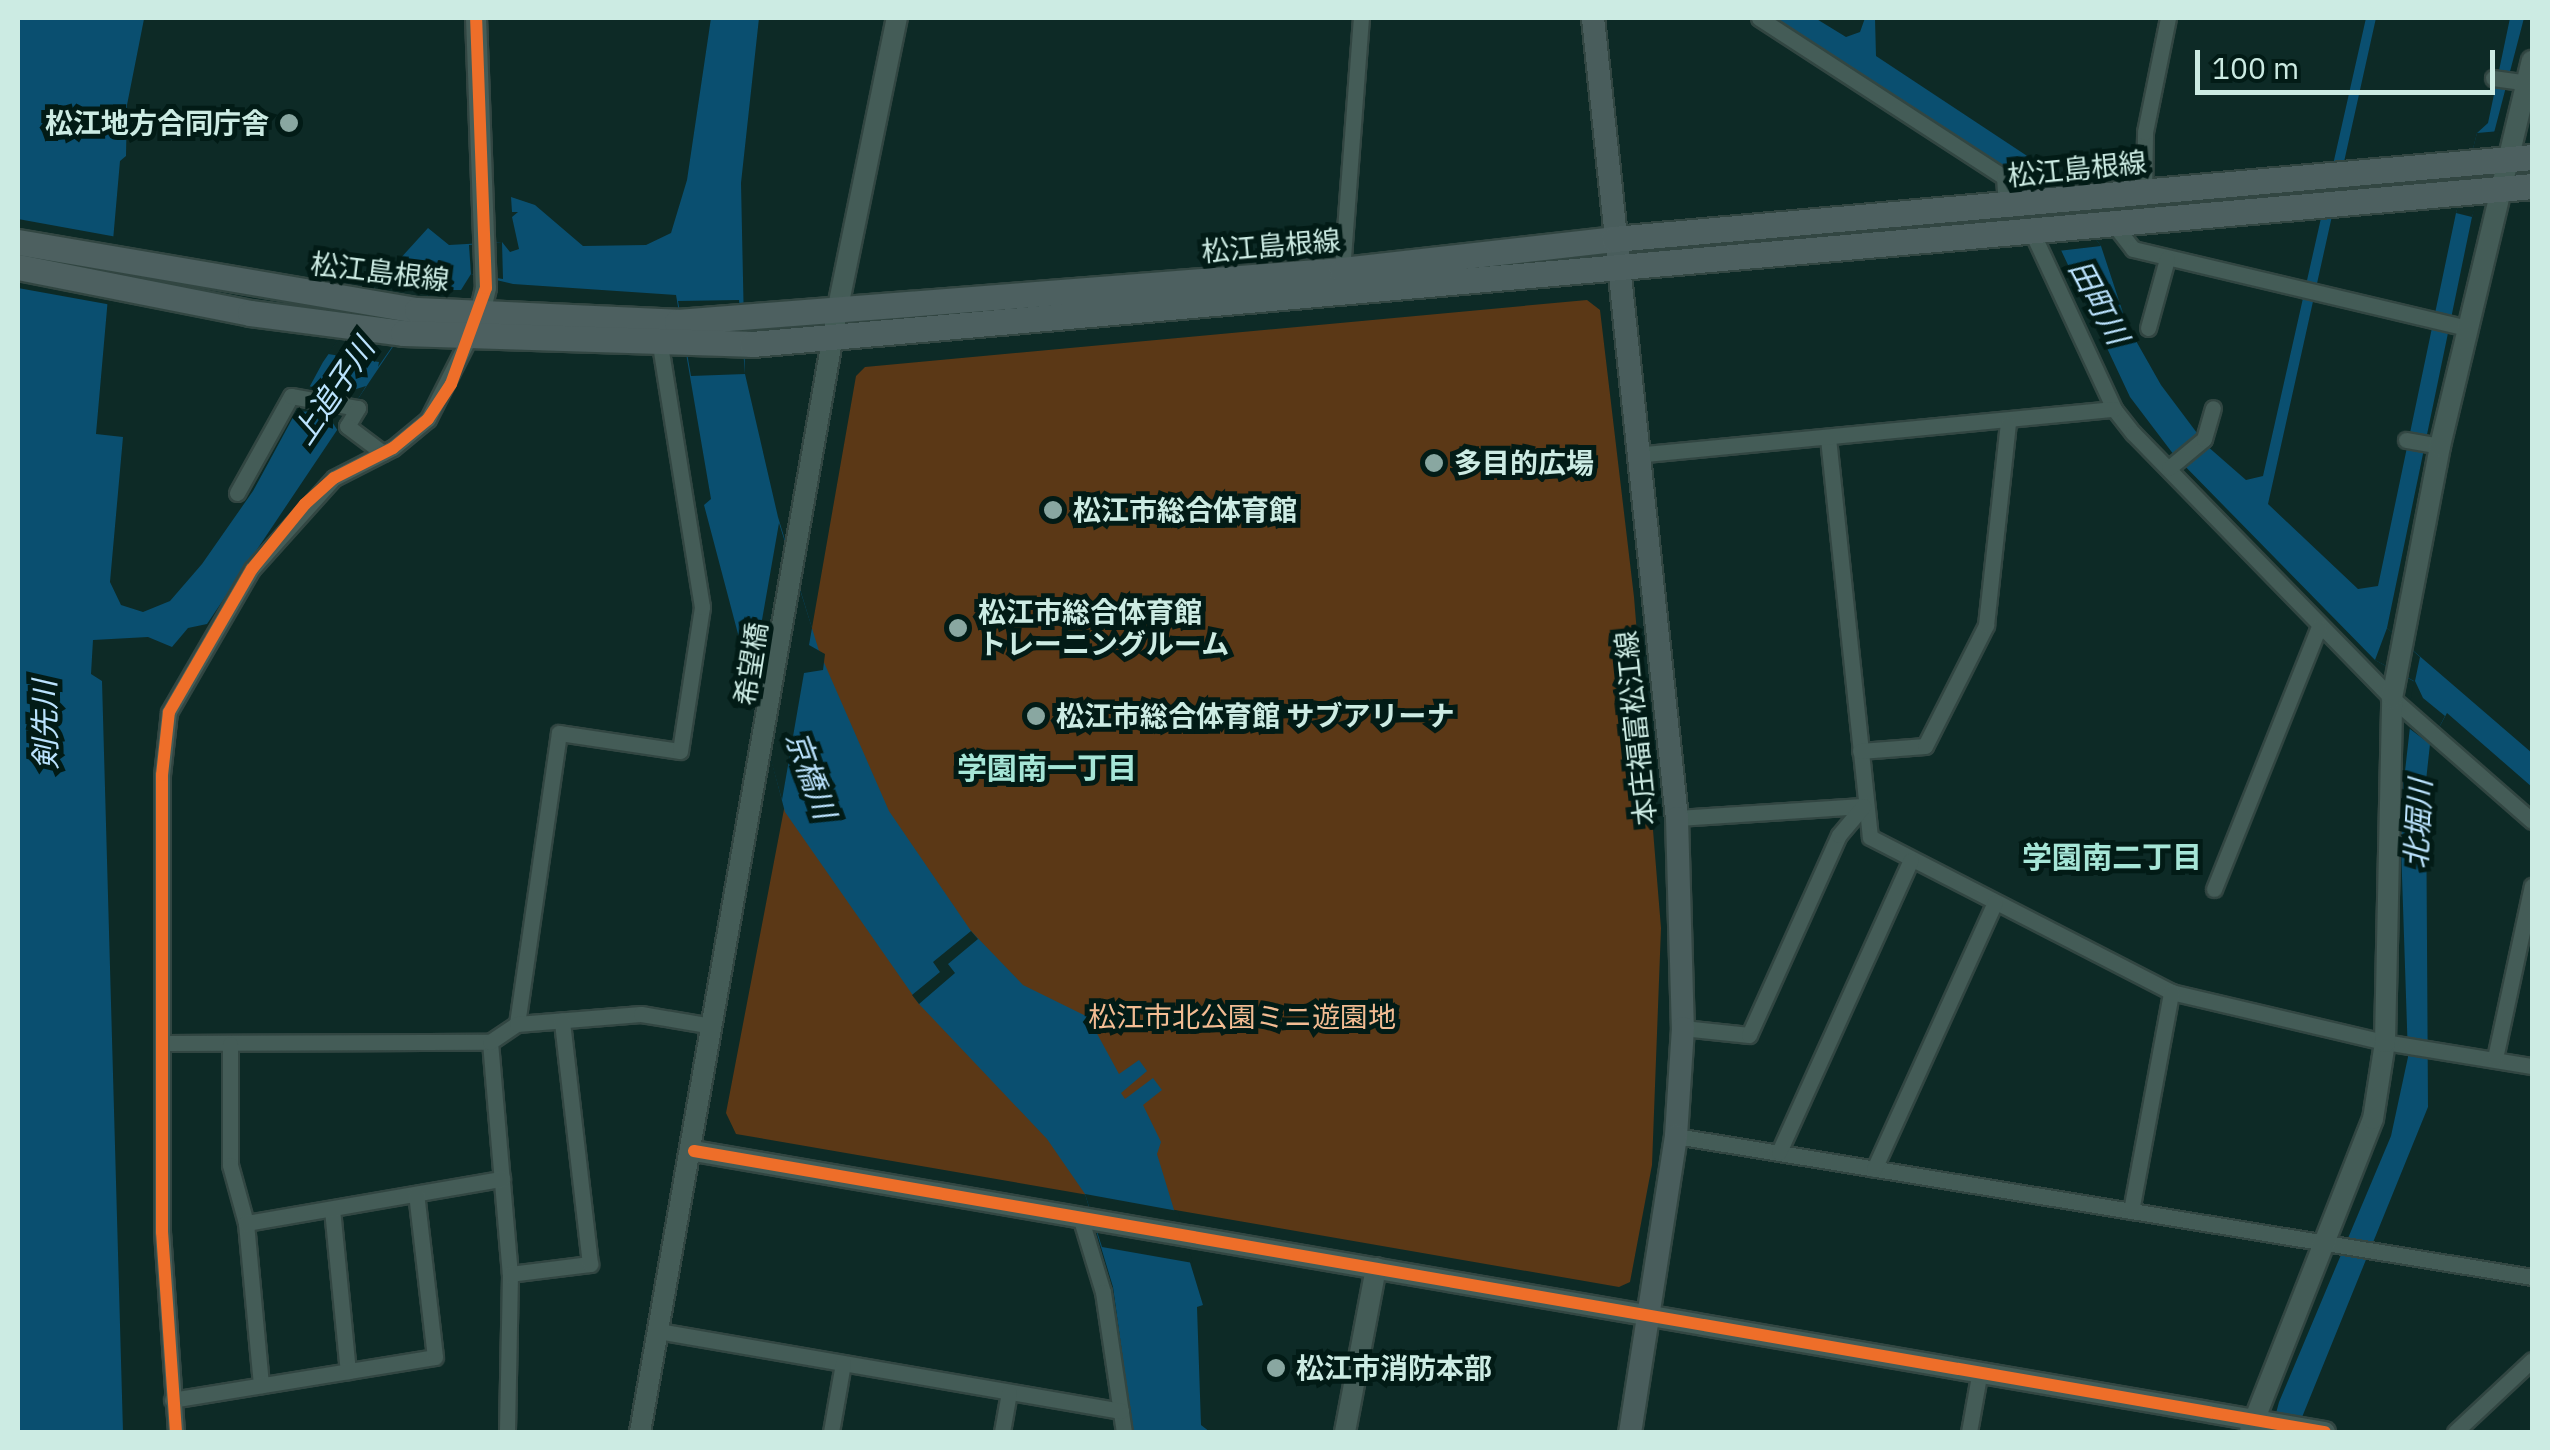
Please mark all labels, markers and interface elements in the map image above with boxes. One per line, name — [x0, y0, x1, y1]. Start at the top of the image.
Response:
scale bar — [2200, 30, 2500, 92]
text: 100 m — [2212, 48, 2299, 87]
place label: 松江地方合同庁舎 — [45, 106, 269, 140]
marker: 松江地方合同庁舎 — [278, 112, 300, 134]
street label: 松江島根線 — [2006, 145, 2148, 193]
street label: 松江島根線 — [1200, 223, 1342, 269]
street label: 松江島根線 — [308, 247, 452, 297]
water label: 田町川 — [2062, 254, 2136, 350]
water label: 上追子川 — [285, 331, 381, 451]
place label: 多目的広場 — [1454, 446, 1594, 480]
marker: 多目的広場 — [1423, 452, 1445, 474]
place label: 松江市総合体育館 — [1073, 493, 1297, 527]
marker: 松江市総合体育館 — [1042, 499, 1064, 521]
place label: 松江市総合体育館 トレーニングルーム — [978, 595, 1230, 661]
marker: 松江市総合体育館 トレーニングルーム — [947, 617, 969, 639]
street label: 希望橋 — [728, 620, 774, 708]
street label: 本庄福富松江線 — [1609, 629, 1663, 827]
water label: 剣先川 — [26, 680, 64, 770]
place label: 松江市総合体育館 サブアリーナ — [1056, 699, 1455, 733]
marker: 松江市総合体育館 サブアリーナ — [1025, 705, 1047, 727]
water label: 京橋川 — [779, 727, 843, 823]
district label: 学園南一丁目 — [957, 750, 1137, 786]
water label: 北堀川 — [2398, 778, 2438, 870]
district label: 学園南二丁目 — [2022, 839, 2202, 875]
park label: 松江市北公園ミニ遊園地 — [1088, 1000, 1396, 1034]
place label: 松江市消防本部 — [1296, 1351, 1492, 1385]
marker: 松江市消防本部 — [1265, 1357, 1287, 1379]

